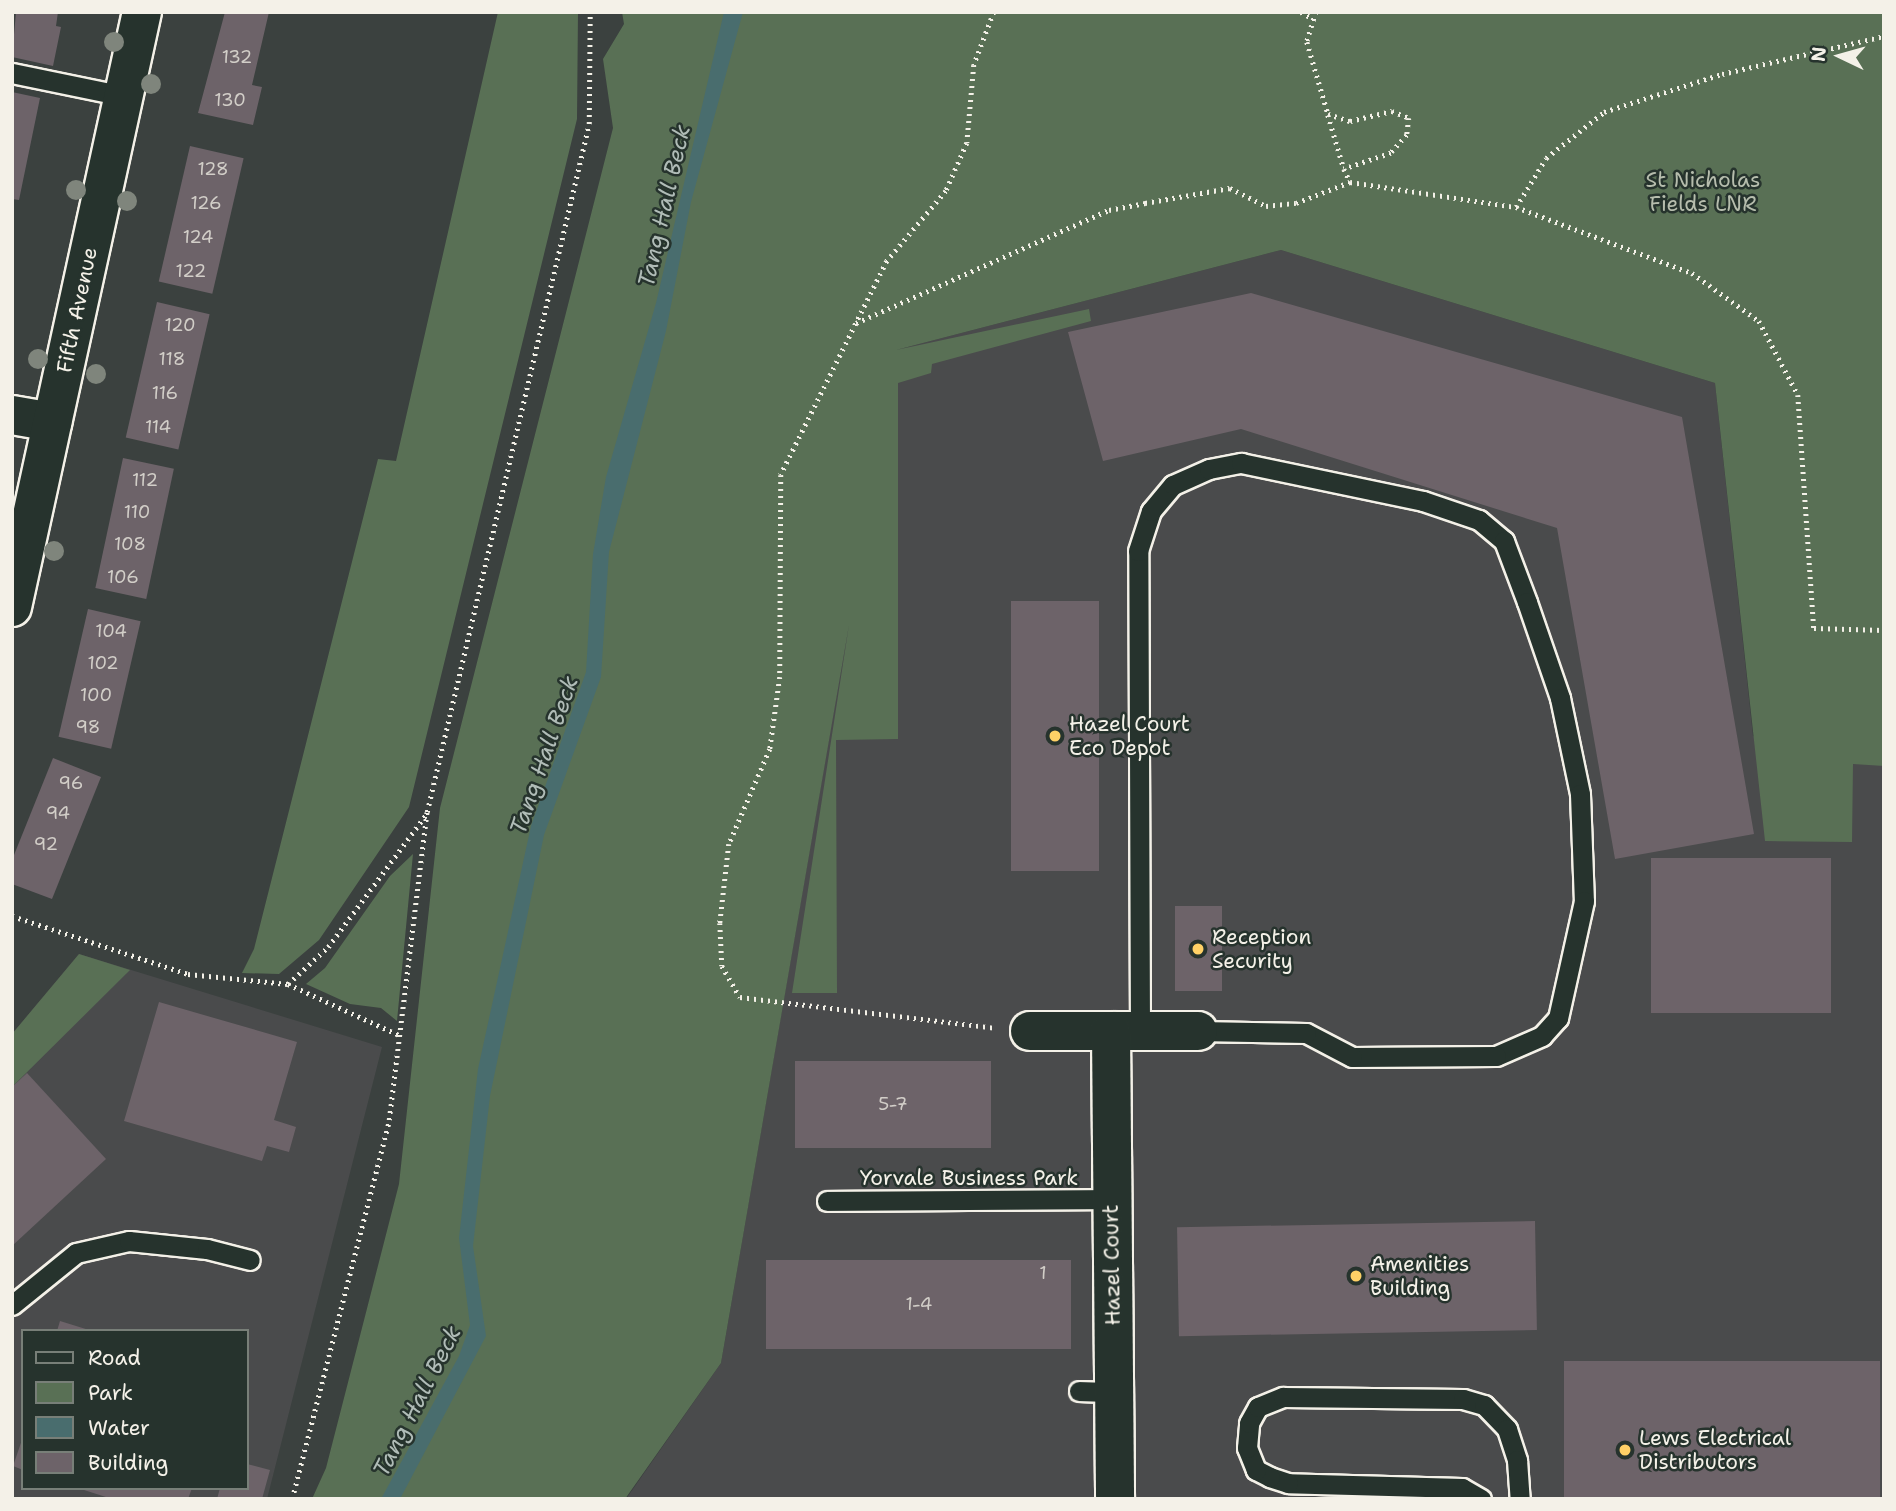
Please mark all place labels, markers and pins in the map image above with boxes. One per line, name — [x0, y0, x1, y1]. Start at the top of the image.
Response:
place label: Hazel Court Eco Depot — [1069, 711, 1190, 761]
marker: Hazel Court Eco Depot — [1047, 728, 1063, 744]
place label: Reception Security — [1212, 924, 1311, 974]
marker: Reception Security — [1190, 941, 1206, 957]
place label: Amenities Building — [1370, 1251, 1469, 1301]
marker: Amenities Building — [1348, 1268, 1364, 1284]
place label: Lews Electrical Distributors — [1639, 1425, 1791, 1475]
marker: Lews Electrical Distributors — [1617, 1442, 1633, 1458]

